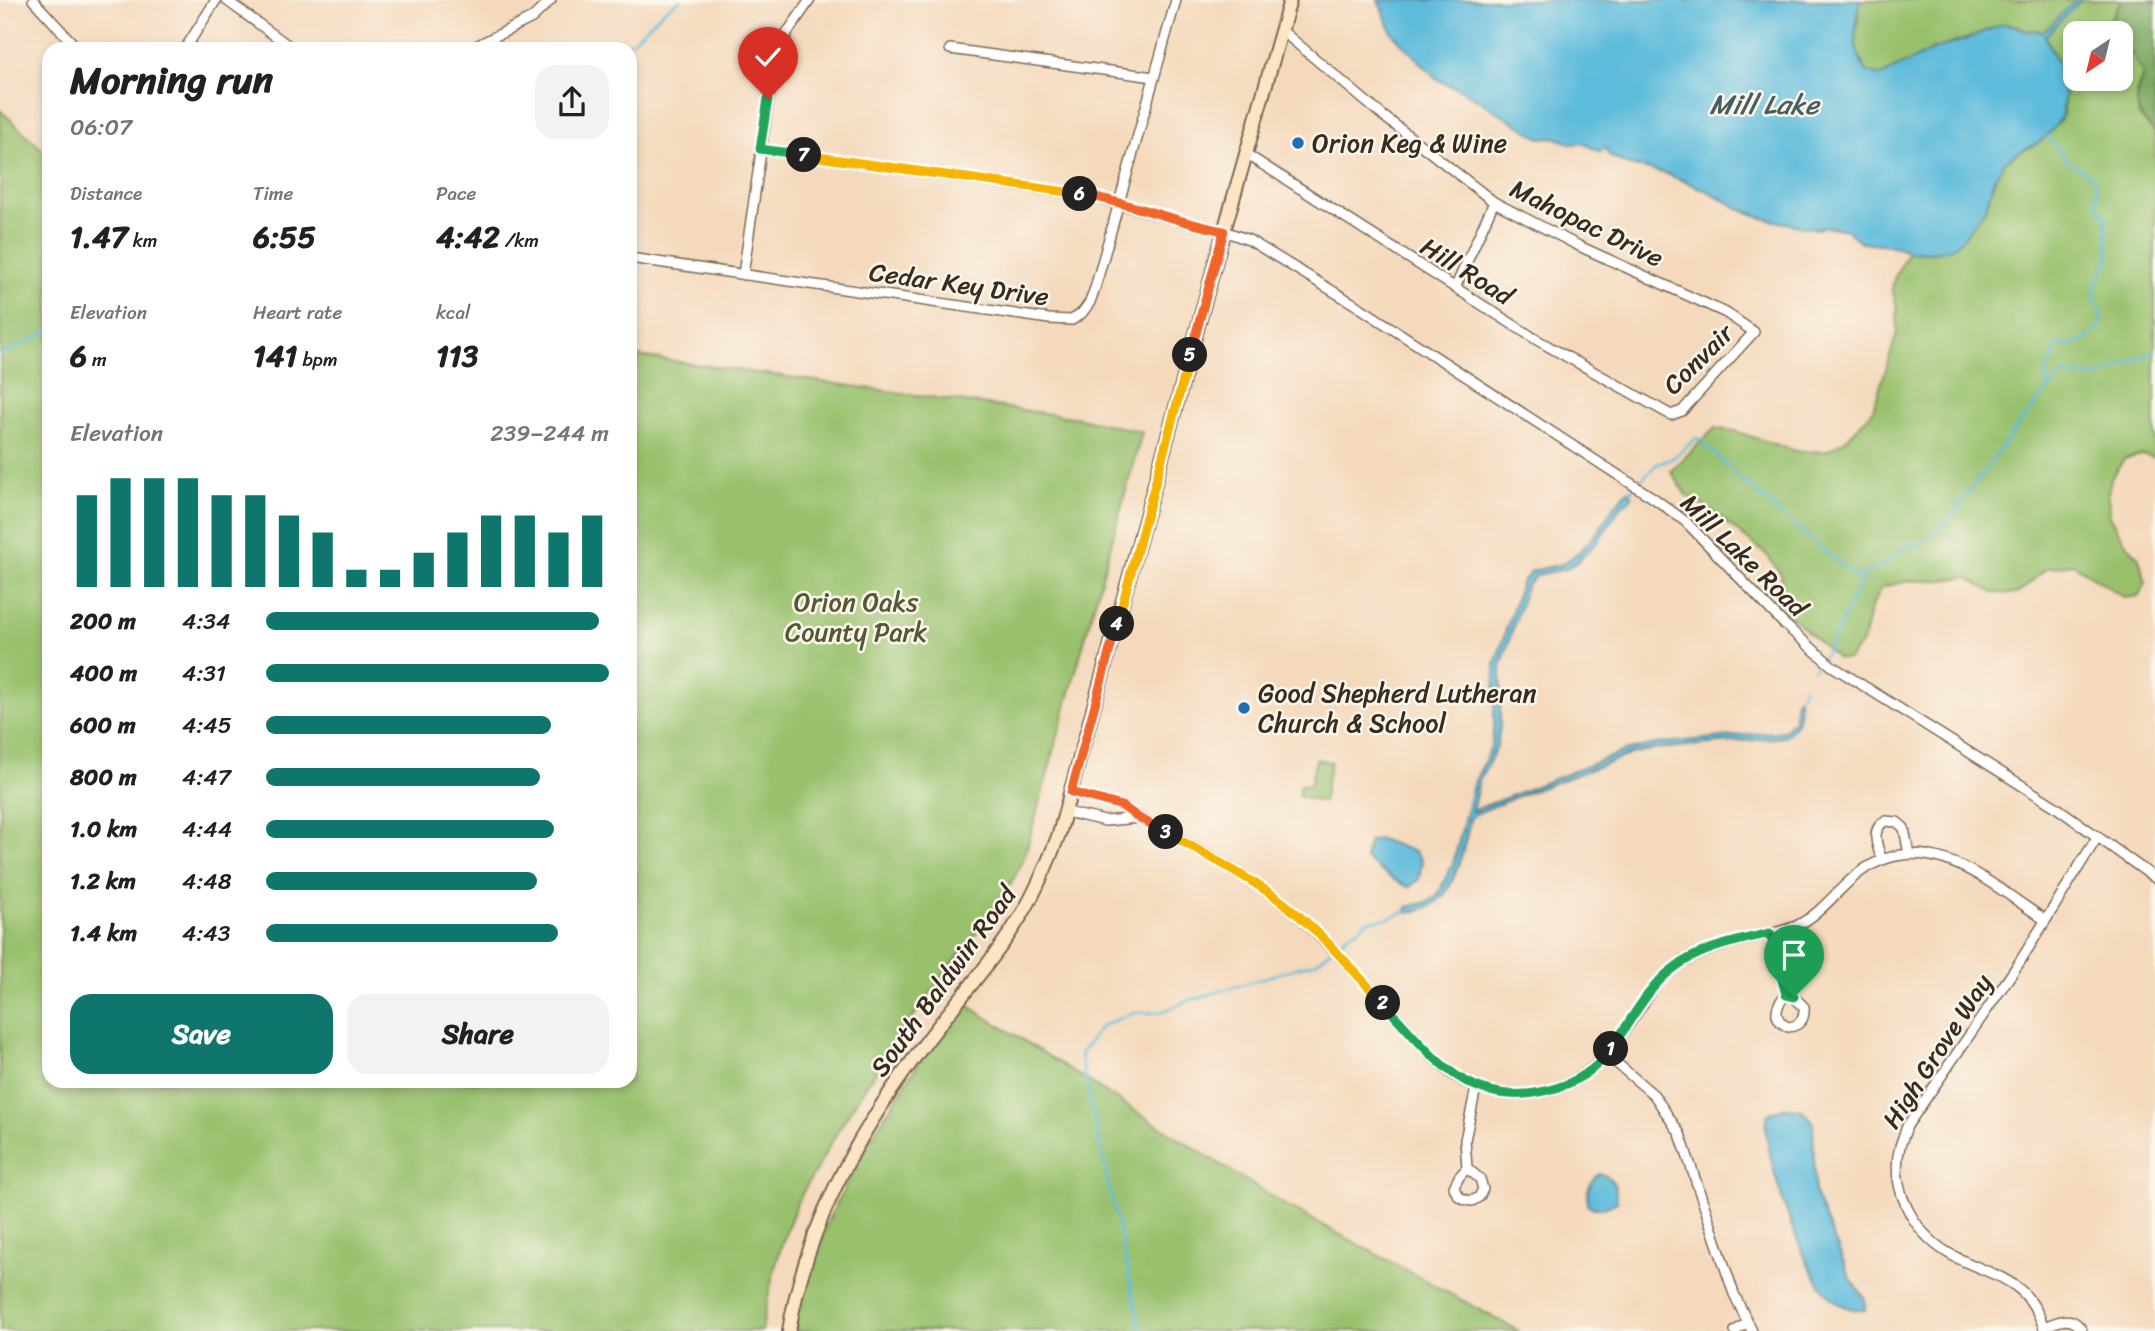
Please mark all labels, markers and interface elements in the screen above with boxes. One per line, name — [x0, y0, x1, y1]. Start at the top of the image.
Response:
north arrow — [2063, 21, 2133, 91]
map controls — [2063, 21, 2133, 91]
pin — [738, 27, 798, 99]
icon: check — [749, 38, 787, 76]
text: Morning run — [70, 47, 273, 114]
button: share — [535, 65, 609, 139]
water label: Mill Lake — [1709, 80, 1821, 129]
text: 06:07 — [70, 107, 132, 148]
place label: Orion Keg & Wine — [1312, 120, 1507, 166]
marker: Orion Keg & Wine — [1290, 135, 1306, 151]
pin: 7 — [786, 138, 822, 172]
text: 7 — [798, 138, 809, 171]
street label: Mahopac Drive — [1502, 166, 1672, 280]
pin: 6 — [1062, 176, 1098, 212]
text: Distance — [70, 177, 142, 210]
text: Time — [253, 177, 293, 210]
text: Pace — [436, 177, 476, 210]
text: 6 — [1074, 177, 1085, 210]
text: 1.47 — [70, 210, 128, 264]
text: 6:55 — [253, 210, 316, 264]
text: 4:42 — [436, 210, 500, 264]
text: km — [128, 224, 157, 257]
text: /km — [500, 224, 539, 257]
street label: Hill Road — [1411, 224, 1525, 319]
street label: Cedar Key Drive — [866, 249, 1052, 319]
text: Elevation — [70, 296, 147, 329]
text: Heart rate — [253, 296, 342, 329]
text: kcal — [436, 296, 471, 329]
street label: Convair — [1651, 311, 1746, 406]
text: 6 — [70, 329, 87, 383]
text: 141 — [253, 329, 298, 383]
text: 113 — [436, 329, 478, 383]
pin: 5 — [1172, 338, 1208, 372]
text: 5 — [1184, 338, 1195, 371]
text: m — [87, 343, 107, 376]
text: bpm — [298, 343, 338, 376]
text: Elevation — [70, 413, 163, 454]
text: 239–244 m — [490, 413, 609, 454]
street label: Mill Lake Road — [1669, 482, 1820, 630]
park label: Orion Oaks County Park — [785, 579, 927, 655]
text: 200 m — [70, 601, 136, 642]
text: 4:34 — [182, 601, 230, 642]
pin: 4 — [1100, 606, 1134, 642]
text: 4 — [1111, 607, 1122, 640]
text: 400 m — [70, 653, 137, 694]
text: 4:31 — [182, 653, 226, 694]
place label: Good Shepherd Lutheran Church & School — [1258, 670, 1537, 746]
marker: Good Shepherd Lutheran Church & School — [1236, 700, 1252, 716]
text: 600 m — [70, 705, 136, 746]
text: 4:45 — [182, 705, 232, 746]
text: 800 m — [70, 757, 137, 798]
text: 4:47 — [182, 757, 231, 798]
text: 1.0 km — [70, 809, 137, 850]
text: 4:44 — [182, 809, 232, 850]
pin: 3 — [1148, 814, 1184, 850]
text: 3 — [1160, 815, 1171, 848]
text: 1.2 km — [70, 861, 136, 902]
text: 4:48 — [182, 861, 232, 902]
street label: South Baldwin Road — [857, 873, 1030, 1087]
text: 1.4 km — [70, 913, 137, 954]
text: 4:43 — [182, 913, 230, 954]
pin — [1764, 925, 1824, 997]
icon: arrive — [1775, 936, 1813, 974]
street label: High Grove Way — [1869, 963, 2005, 1138]
pin: 2 — [1366, 986, 1400, 1020]
text: 2 — [1377, 986, 1388, 1019]
button: Save — [70, 994, 333, 1074]
button: Share — [347, 994, 609, 1074]
pin: 1 — [1594, 1032, 1628, 1066]
text: 1 — [1606, 1032, 1615, 1065]

